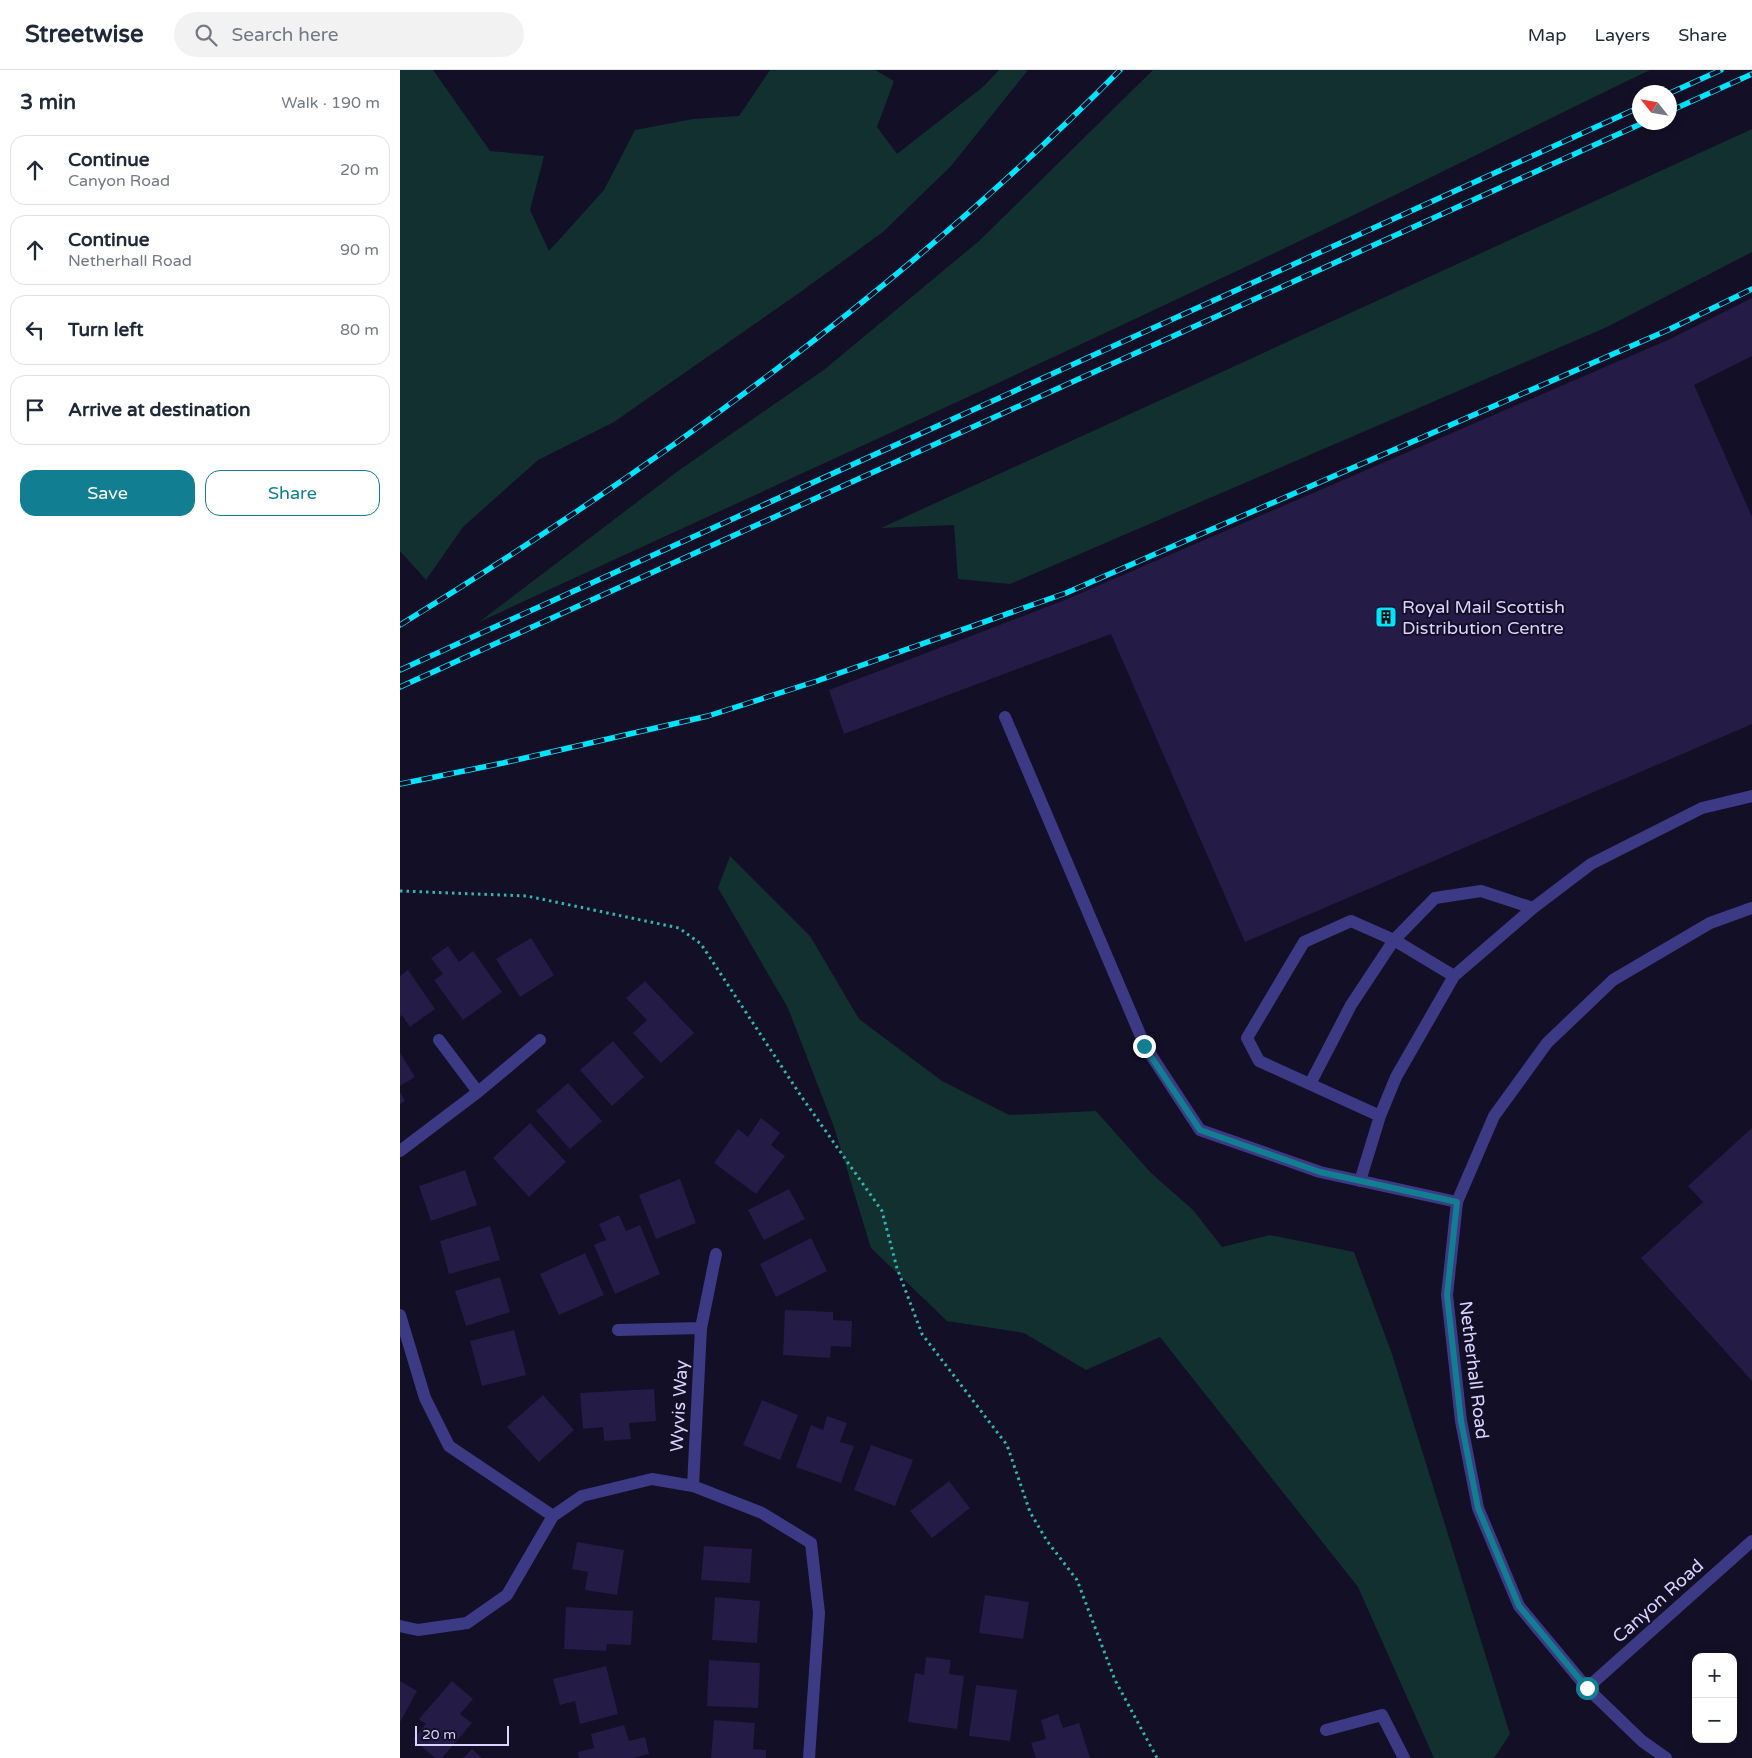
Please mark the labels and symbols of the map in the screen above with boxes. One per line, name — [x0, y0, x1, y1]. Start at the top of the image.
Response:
north arrow — [1632, 85, 1677, 130]
place label: Royal Mail Scottish Distribution Centre — [1402, 596, 1565, 639]
building icon: Royal Mail Scottish Distribution Centre — [1374, 605, 1398, 629]
route end — [1133, 1035, 1156, 1058]
street label: Netherhall Road — [1455, 1300, 1493, 1440]
street label: Wyvis Way — [666, 1359, 692, 1453]
street label: Canyon Road — [1608, 1554, 1708, 1648]
route start — [1576, 1677, 1599, 1700]
scale bar — [415, 1723, 509, 1746]

